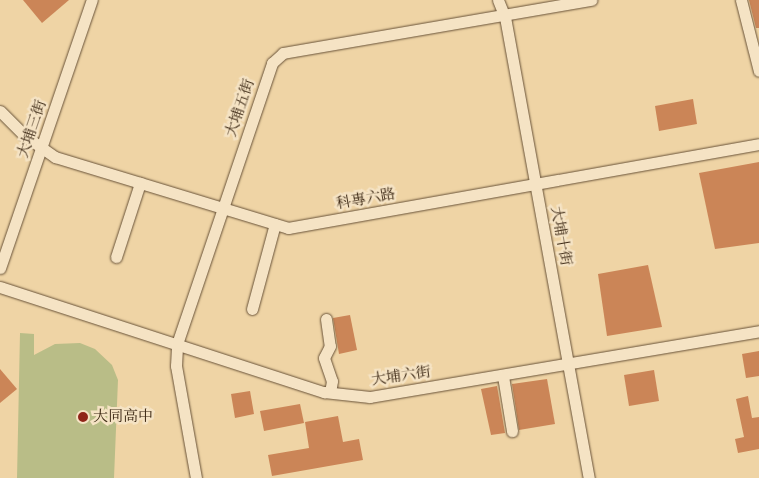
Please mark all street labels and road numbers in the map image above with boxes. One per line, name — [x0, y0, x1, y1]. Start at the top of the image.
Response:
street label: 大埔五街 — [222, 77, 258, 139]
street label: 大埔三街 — [14, 98, 50, 160]
street label: 科專六路 — [335, 185, 397, 213]
street label: 大埔十街 — [547, 205, 575, 267]
street label: 大埔六街 — [370, 363, 432, 389]

